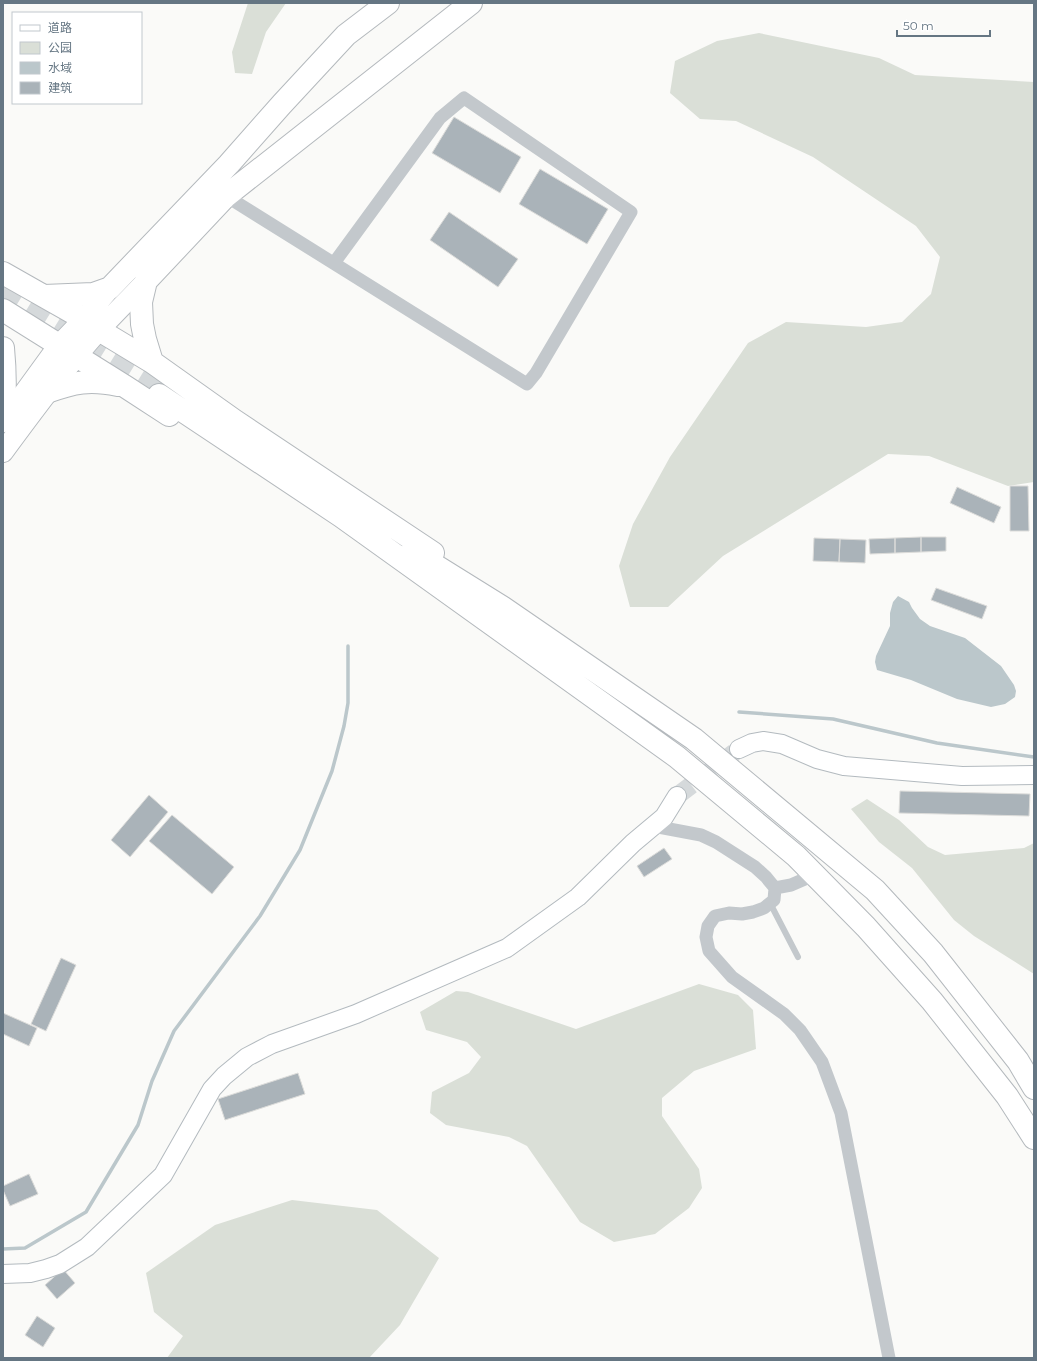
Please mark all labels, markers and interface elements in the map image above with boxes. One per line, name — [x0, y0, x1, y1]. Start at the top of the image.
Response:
legend — [12, 12, 142, 104]
scale bar — [897, 12, 990, 38]
text: 50 m — [903, 18, 934, 33]
text: 道路 — [48, 20, 72, 35]
text: 公园 — [48, 40, 72, 55]
text: 水域 — [48, 60, 72, 75]
text: 建筑 — [48, 80, 72, 95]

